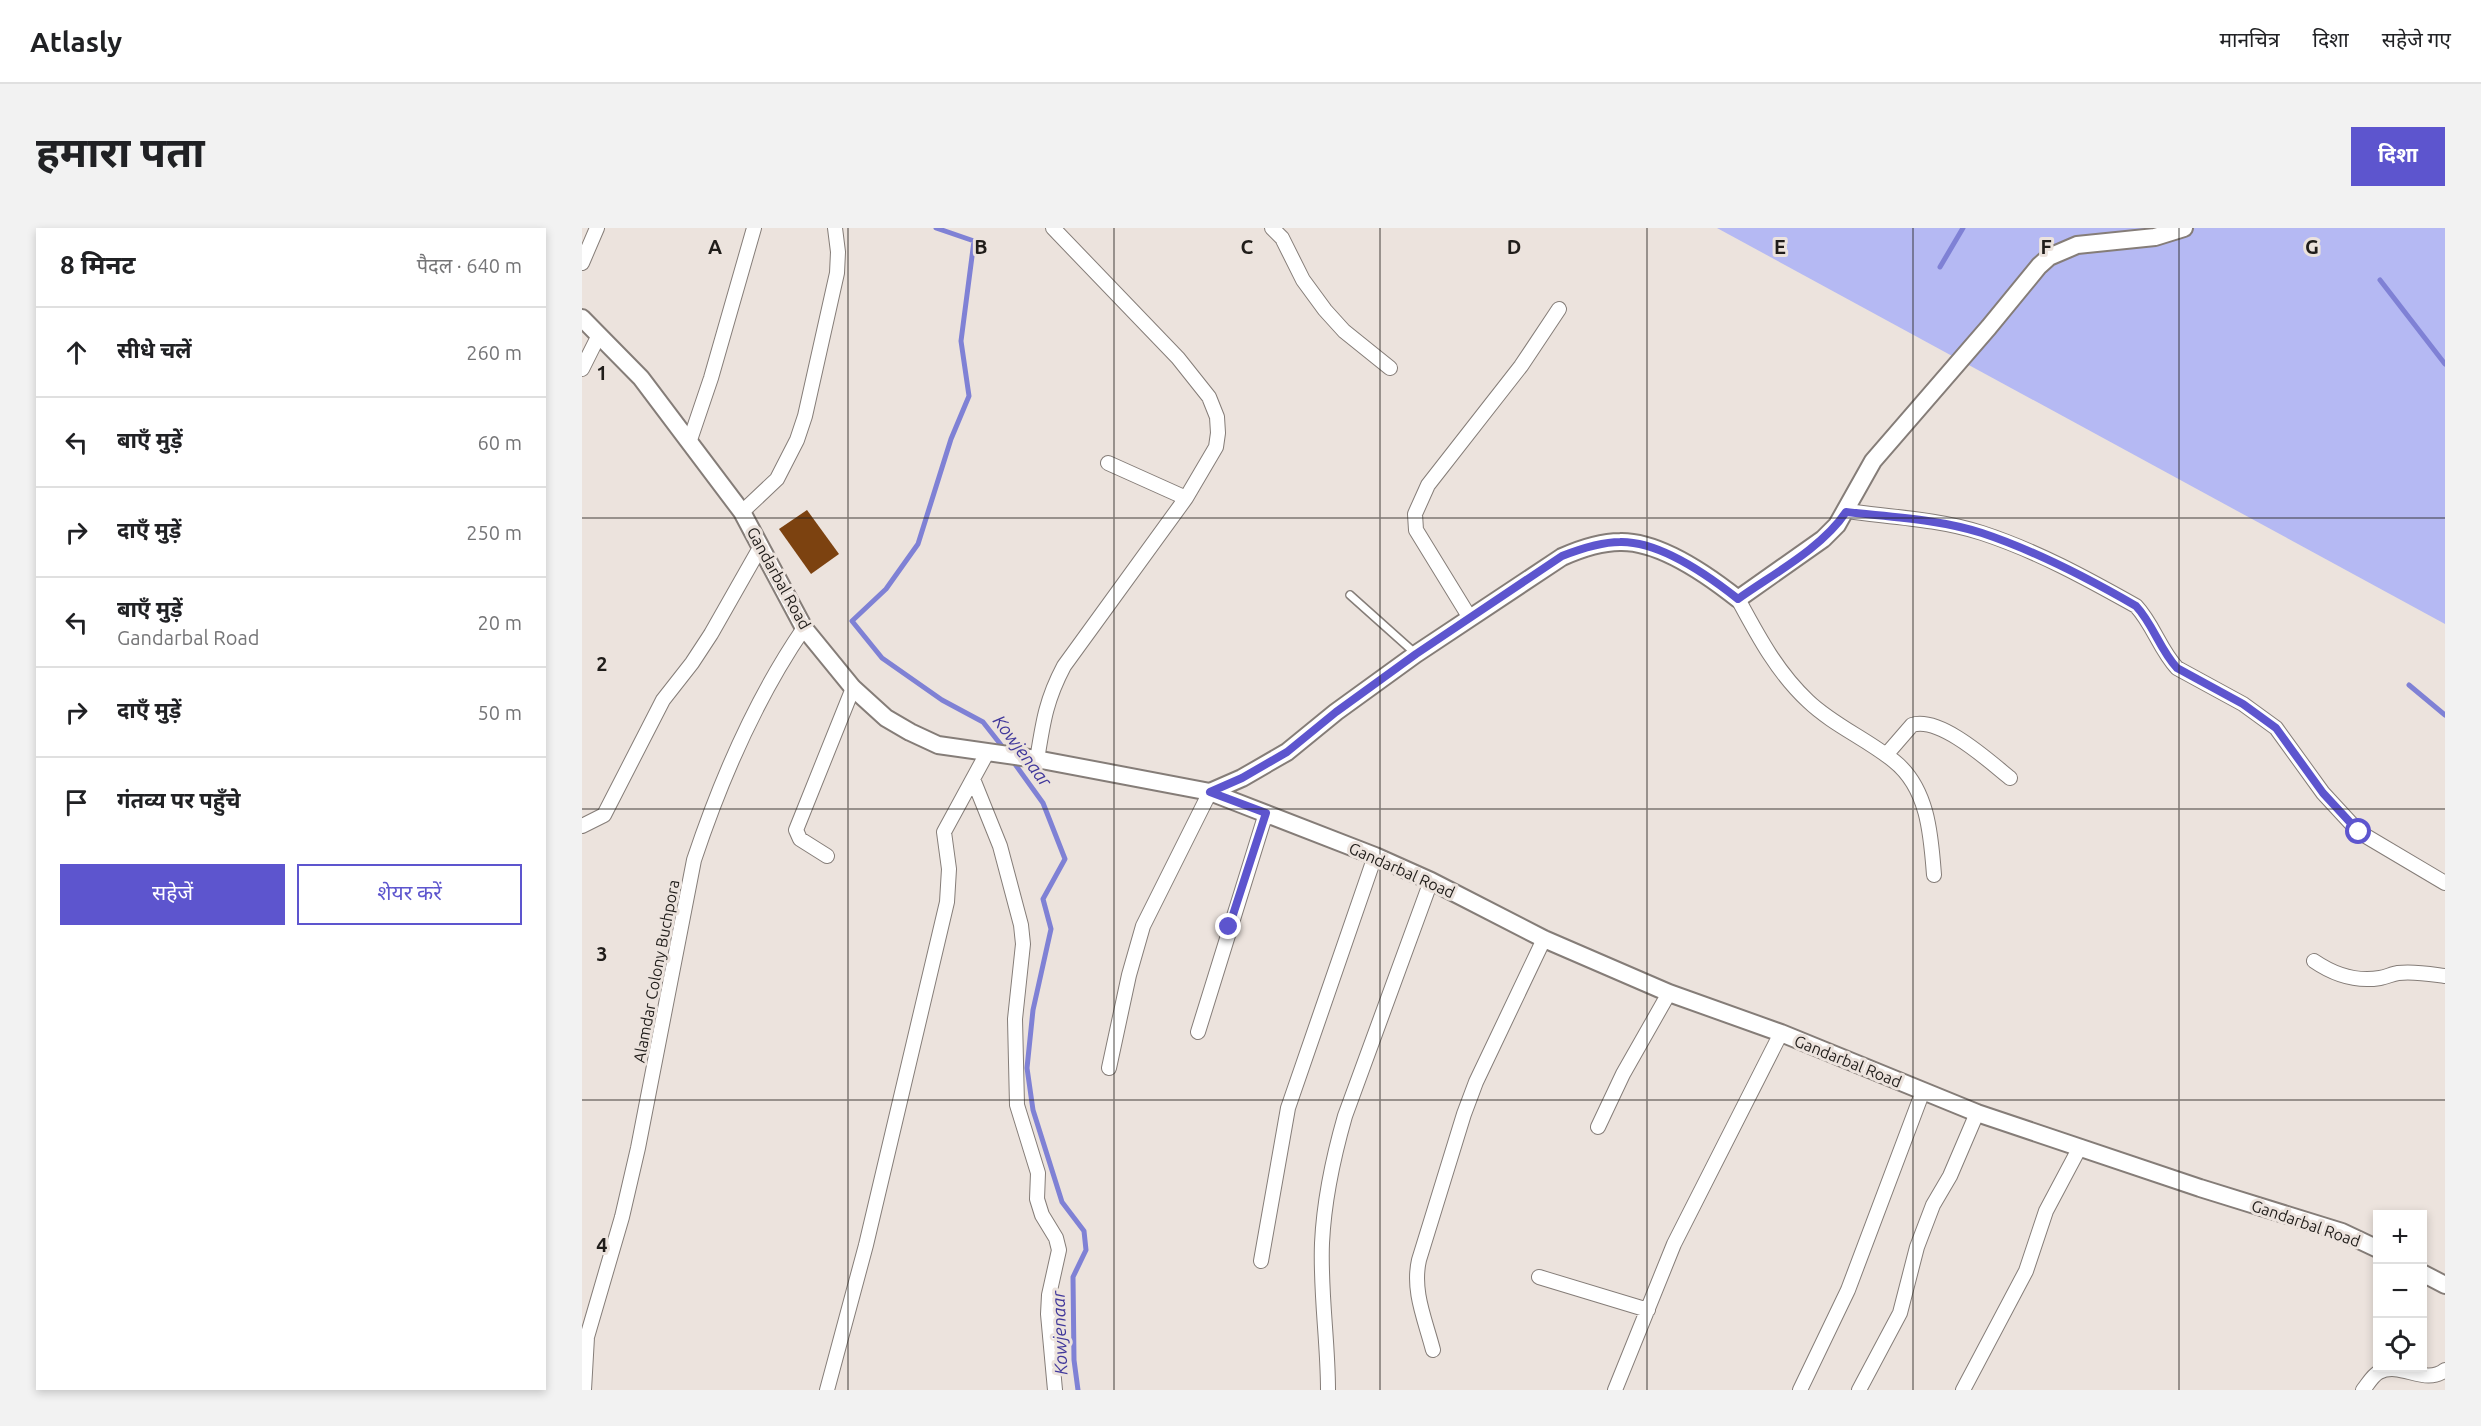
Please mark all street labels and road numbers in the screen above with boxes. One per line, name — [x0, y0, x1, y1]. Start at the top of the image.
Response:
street label: Gandarbal Road — [744, 524, 814, 632]
street label: Gandarbal Road — [1346, 839, 1458, 901]
street label: Alamdar Colony Buchpora — [629, 878, 683, 1064]
street label: Gandarbal Road — [1792, 1031, 1904, 1091]
street label: Gandarbal Road — [2249, 1196, 2363, 1250]

